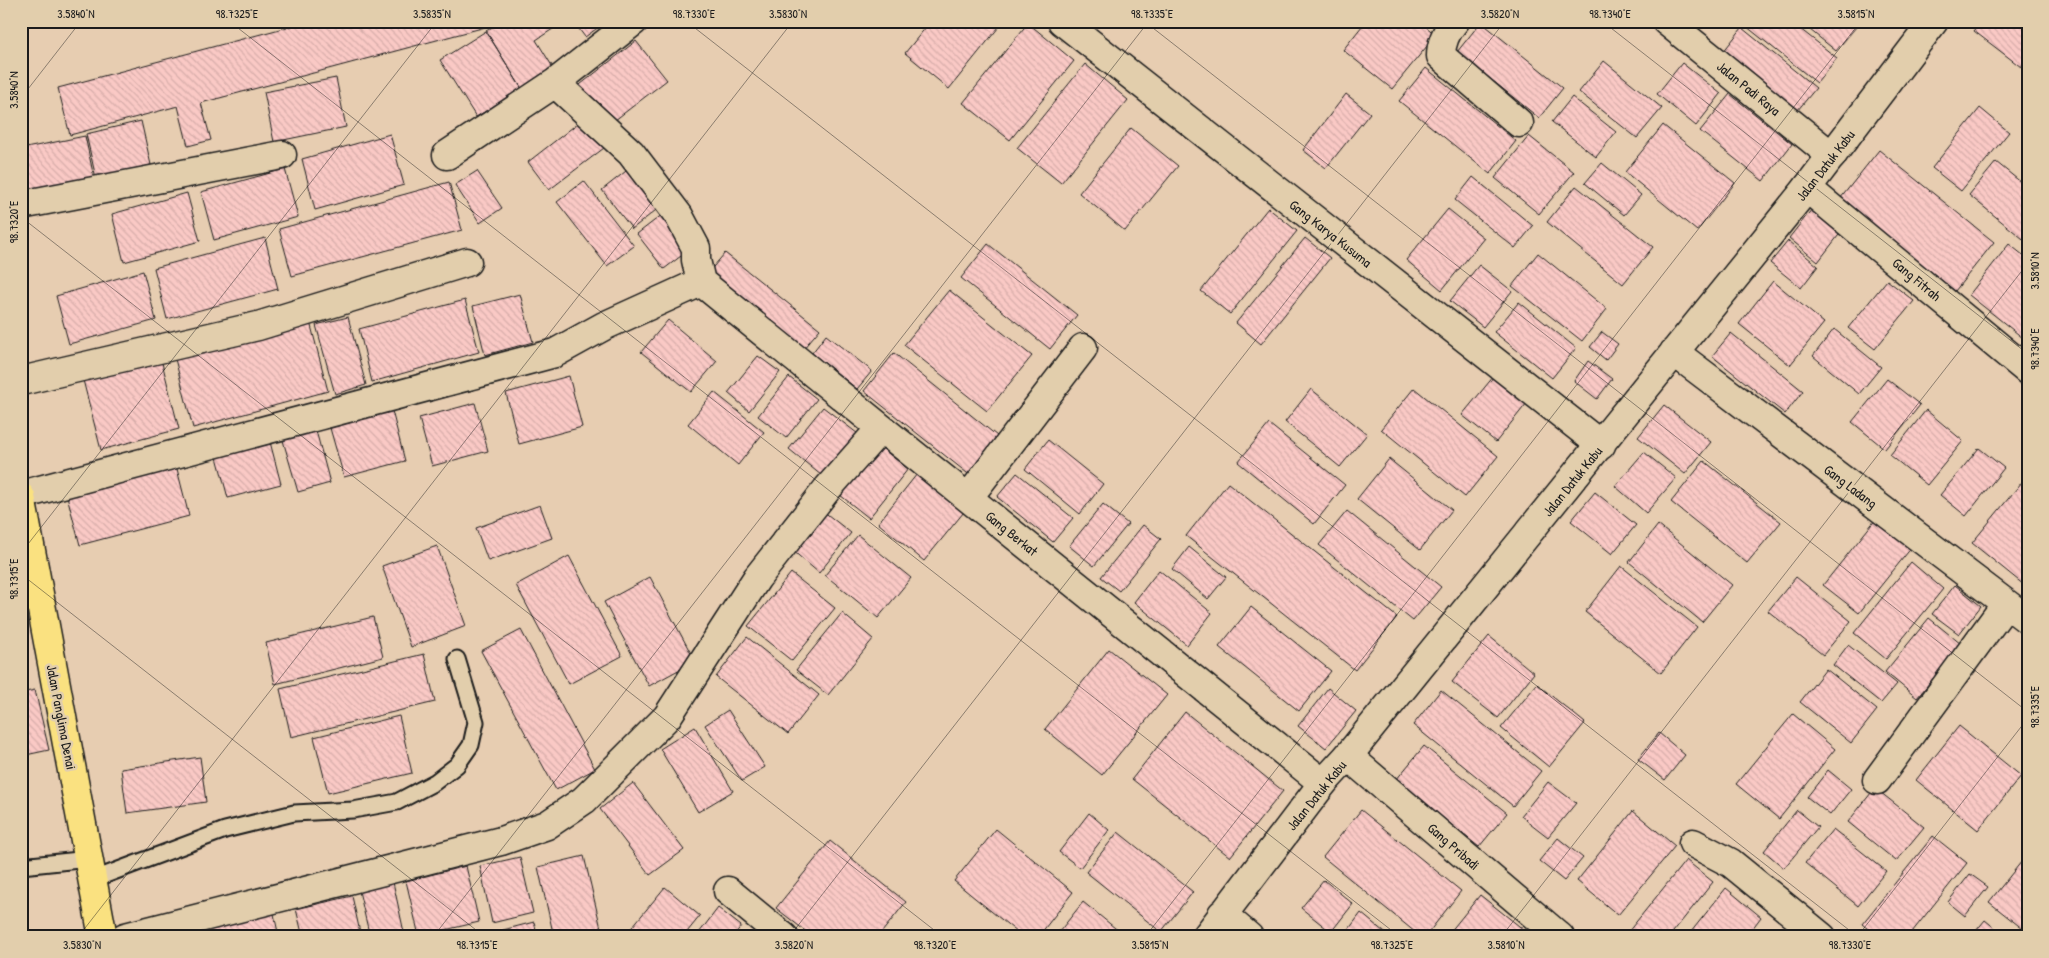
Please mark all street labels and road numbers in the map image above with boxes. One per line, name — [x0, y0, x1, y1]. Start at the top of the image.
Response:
street label: Jalan Padi Raya — [1713, 56, 1785, 121]
street label: Jalan Datuk Kabu — [1791, 125, 1859, 204]
street label: Gang Karya Kusuma — [1285, 195, 1377, 272]
street label: Gang Fitrah — [1888, 253, 1945, 306]
street label: Jalan Datuk Kabu — [1538, 442, 1606, 520]
street label: Gang Ladang — [1820, 460, 1882, 513]
street label: Gang Berkat — [981, 506, 1042, 561]
street label: Jalan Panglima Denai — [42, 663, 81, 771]
street label: Jalan Datuk Kabu — [1282, 756, 1350, 834]
street label: Gang Pribadi — [1423, 818, 1484, 875]

